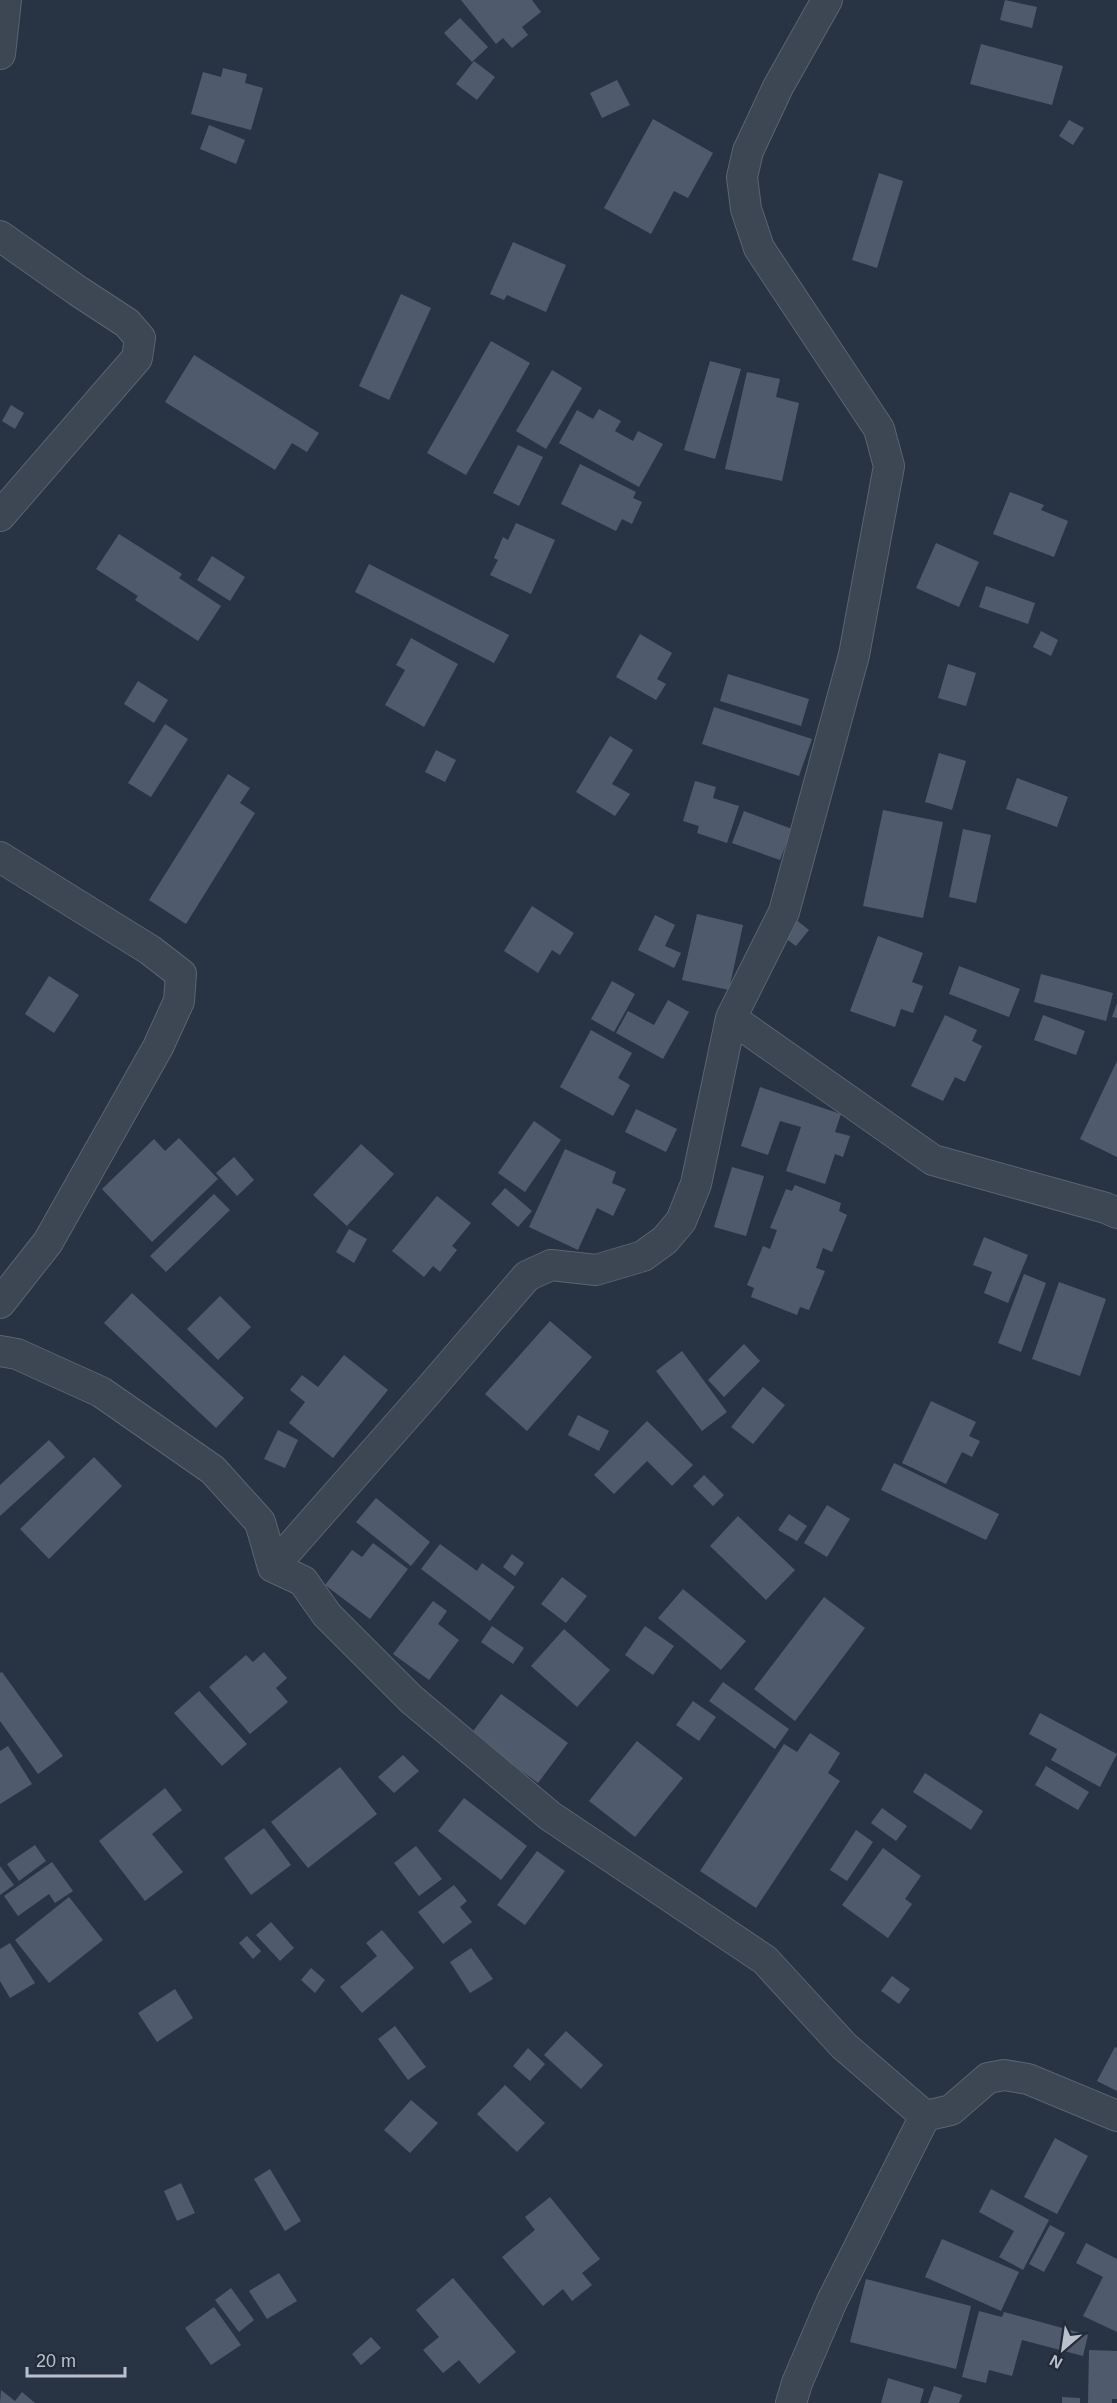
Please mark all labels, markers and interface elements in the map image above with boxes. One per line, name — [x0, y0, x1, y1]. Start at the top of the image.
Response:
north arrow — [1033, 2319, 1093, 2379]
scale bar — [27, 2340, 124, 2378]
text: 20 m — [36, 2351, 76, 2371]
text: N — [1047, 2351, 1065, 2372]

